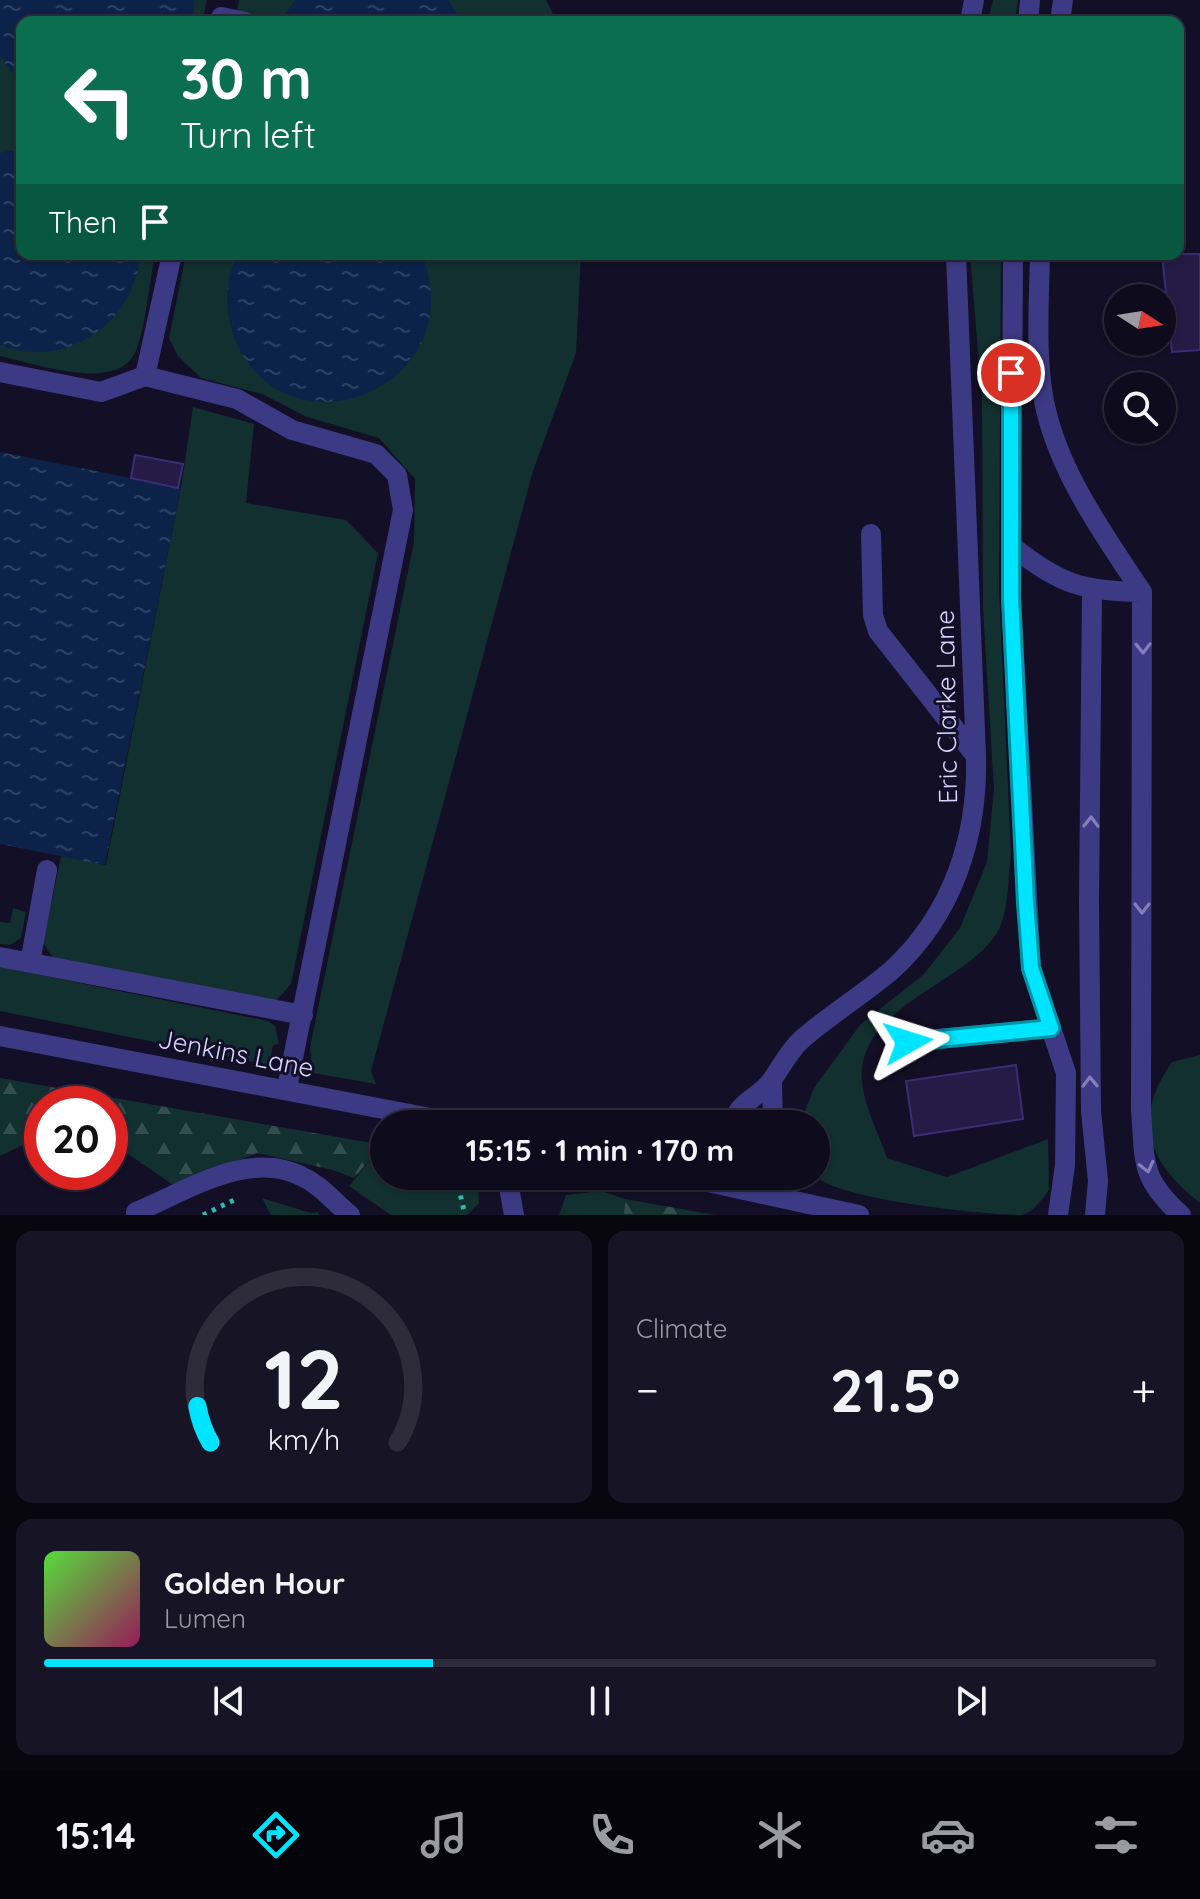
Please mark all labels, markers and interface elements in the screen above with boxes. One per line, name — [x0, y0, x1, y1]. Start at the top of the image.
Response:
text: 30 m — [180, 43, 312, 113]
icon: left — [48, 48, 152, 152]
text: Turn left — [180, 112, 316, 157]
icon: arrive — [133, 200, 177, 244]
text: Then — [48, 203, 117, 241]
north arrow — [1104, 284, 1176, 356]
map controls — [1104, 284, 1176, 444]
pin — [977, 339, 1045, 407]
icon: arrive — [989, 351, 1033, 395]
button: search — [1104, 372, 1176, 444]
street label: Eric Clarke Lane — [928, 610, 964, 804]
one-way arrow — [1134, 642, 1151, 655]
one-way arrow — [1082, 815, 1099, 828]
one-way arrow — [1133, 902, 1151, 915]
position arrow — [866, 1000, 950, 1084]
street label: Jenkins Lane — [155, 1022, 317, 1084]
one-way arrow — [1081, 1075, 1099, 1088]
speed limit sign: 20 — [24, 1086, 128, 1190]
text: 15:15 · 1 min · 170 m — [466, 1131, 734, 1169]
one-way arrow — [1138, 1160, 1155, 1174]
text: Climate — [636, 1312, 727, 1345]
text: 12 — [264, 1326, 344, 1430]
text: 21.5° — [830, 1352, 960, 1427]
text: − — [636, 1362, 659, 1417]
text: + — [1131, 1362, 1156, 1417]
text: km/h — [268, 1421, 340, 1457]
text: Golden Hour — [164, 1564, 345, 1602]
text: Lumen — [164, 1602, 246, 1635]
icon: previous — [207, 1679, 251, 1723]
icon: pause — [578, 1679, 622, 1723]
icon: next — [949, 1679, 993, 1723]
icon: directions — [248, 1807, 304, 1863]
icon: music — [416, 1807, 472, 1863]
icon: phone — [584, 1807, 640, 1863]
icon: climate — [752, 1807, 808, 1863]
icon: car — [920, 1807, 976, 1863]
icon: filters — [1088, 1807, 1144, 1863]
text: 15:14 — [56, 1813, 136, 1858]

